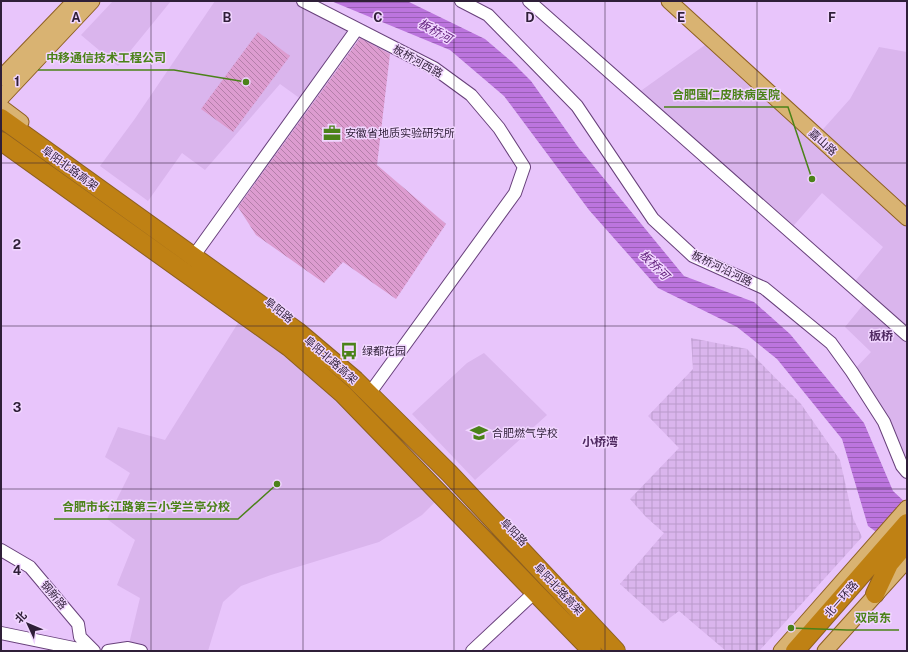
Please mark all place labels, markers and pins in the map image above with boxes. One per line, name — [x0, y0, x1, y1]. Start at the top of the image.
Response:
callout: 中移通信技术工程公司 — [38, 46, 174, 70]
callout: 合肥国仁皮肤病医院 — [664, 83, 788, 107]
office icon: 安徽省地质实验研究所 — [322, 123, 342, 143]
place label: 安徽省地质实验研究所 — [345, 127, 455, 139]
bus stop icon: 绿都花园 — [339, 341, 359, 361]
place label: 绿都花园 — [362, 345, 406, 357]
school or university icon: 合肥燃气学校 — [469, 423, 489, 443]
place label: 合肥燃气学校 — [492, 427, 558, 439]
callout: 合肥市长江路第三小学兰亭分校 — [54, 495, 238, 519]
callout: 双岗东 — [847, 606, 899, 630]

